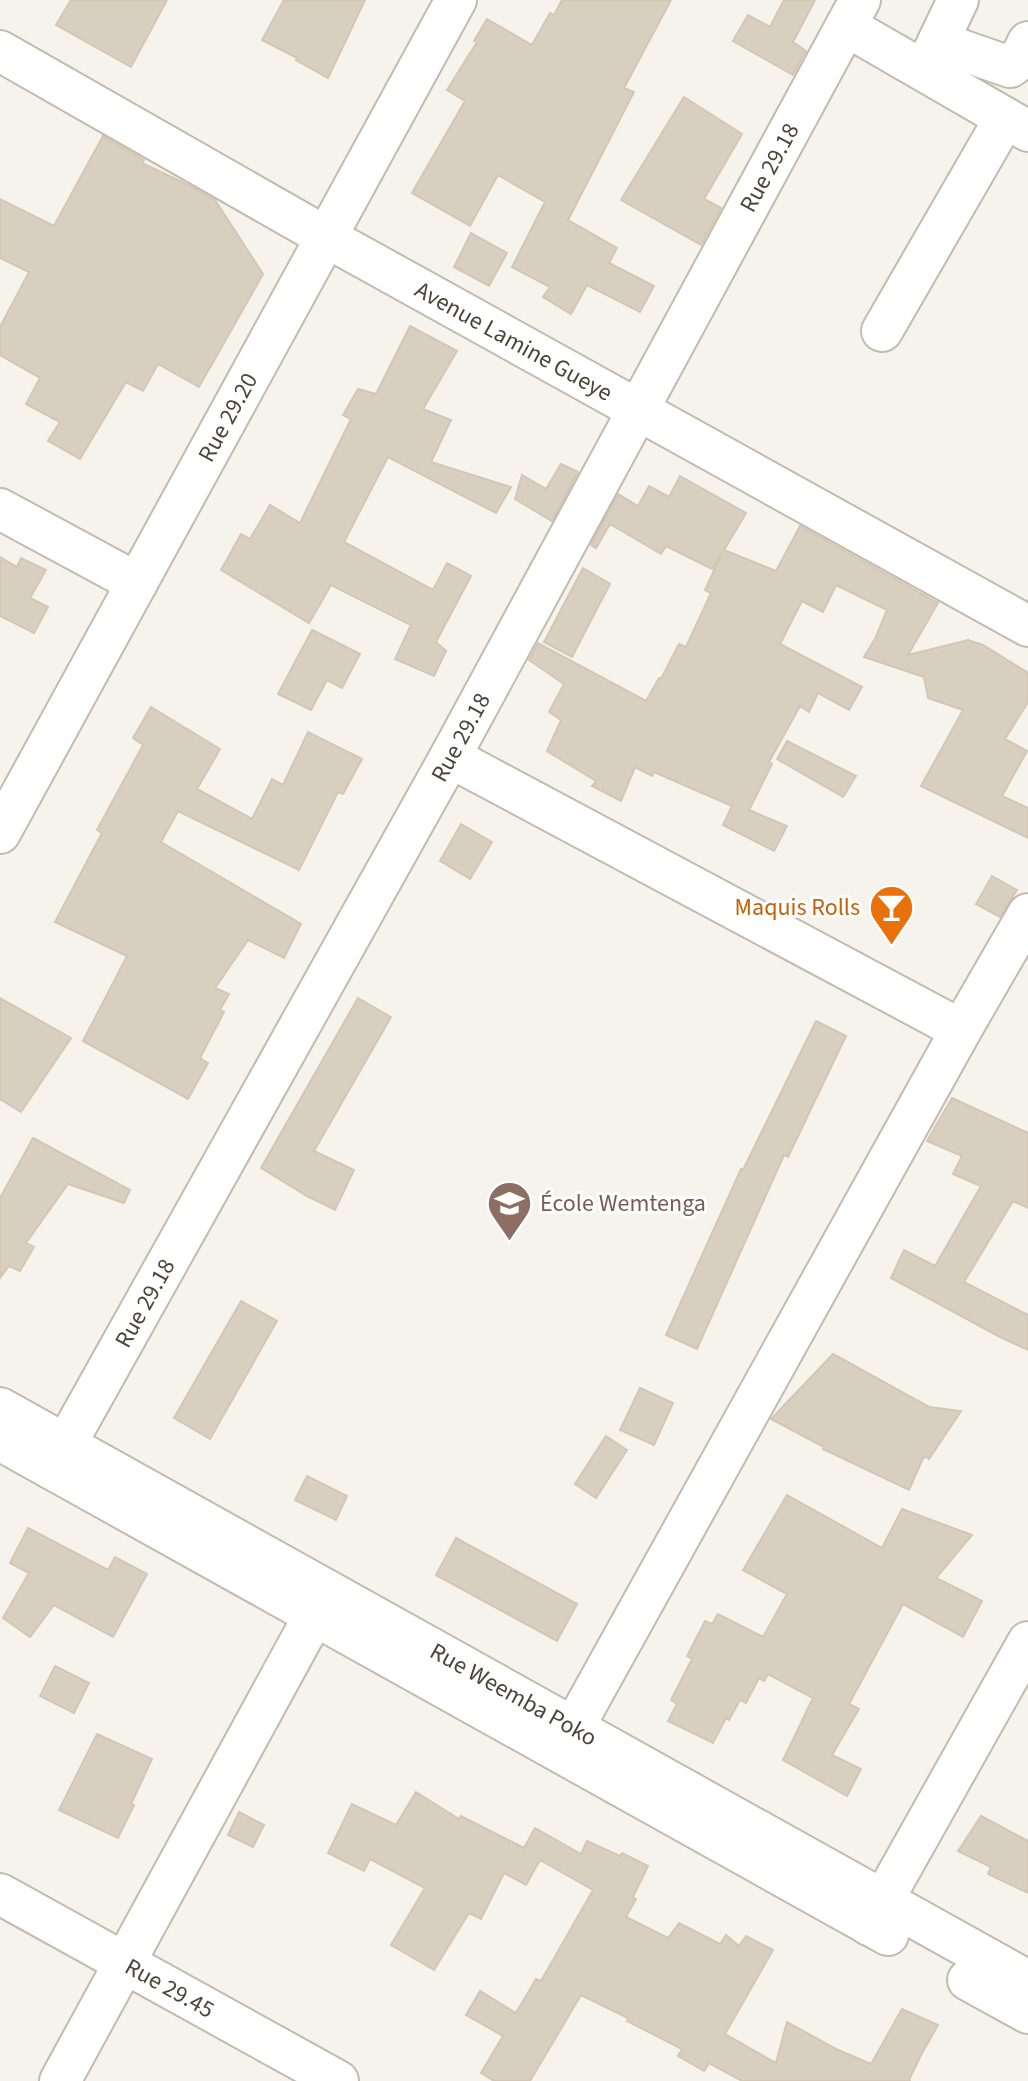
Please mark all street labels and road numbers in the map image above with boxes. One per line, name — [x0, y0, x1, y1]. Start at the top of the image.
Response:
street label: Rue 29.18 — [731, 117, 808, 219]
street label: Avenue Lamine Gueye — [408, 273, 619, 410]
street label: Rue 29.20 — [189, 366, 267, 468]
street label: Rue 29.18 — [422, 687, 500, 789]
street label: Rue 29.18 — [106, 1252, 184, 1354]
street label: Rue Weemba Poko — [423, 1634, 603, 1755]
street label: Rue 29.45 — [119, 1950, 220, 2027]

